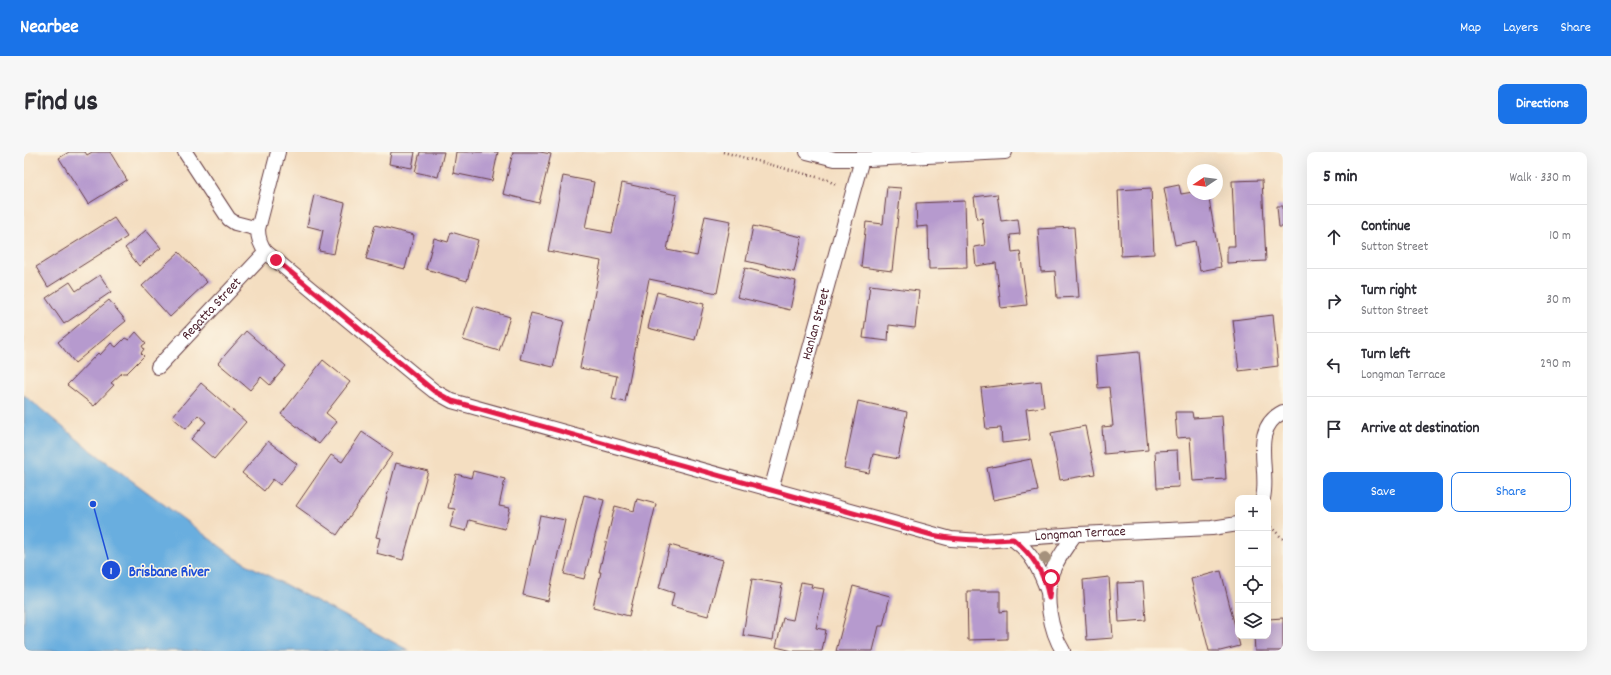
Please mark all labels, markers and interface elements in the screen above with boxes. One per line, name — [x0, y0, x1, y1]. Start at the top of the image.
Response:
text: Nearbee — [20, 15, 79, 42]
text: Map — [1460, 18, 1481, 38]
text: Layers — [1503, 18, 1538, 38]
text: Share — [1560, 18, 1591, 38]
text: Find us — [24, 84, 98, 124]
button: Directions — [1498, 84, 1587, 124]
north arrow — [1187, 164, 1223, 200]
text: 5 min — [1323, 166, 1357, 190]
text: Walk · 330 m — [1510, 169, 1571, 188]
text: Continue — [1361, 216, 1410, 238]
icon: ahead — [1323, 226, 1345, 248]
text: 10 m — [1549, 227, 1571, 246]
text: Sutton Street — [1361, 238, 1428, 257]
route end — [267, 251, 285, 269]
street label: Regatta Street — [177, 273, 247, 345]
text: Turn right — [1361, 280, 1417, 302]
street label: Hanlan Street — [797, 286, 836, 362]
icon: right — [1323, 290, 1345, 312]
text: 30 m — [1546, 291, 1571, 310]
text: Sutton Street — [1361, 302, 1428, 321]
text: Turn left — [1361, 344, 1410, 366]
icon: left — [1323, 354, 1345, 376]
text: 290 m — [1540, 355, 1571, 374]
text: Longman Terrace — [1361, 366, 1445, 385]
icon: arrive — [1323, 418, 1345, 440]
text: Arrive at destination — [1361, 418, 1479, 440]
button: Save — [1323, 472, 1443, 512]
button: Share — [1451, 472, 1571, 512]
map controls — [1235, 495, 1271, 639]
button: + — [1235, 495, 1271, 531]
street label: Longman Terrace — [1034, 522, 1126, 547]
button: − — [1235, 531, 1271, 567]
callout: Brisbane River — [101, 557, 217, 584]
text: Brisbane River — [129, 562, 210, 584]
text: 1 — [110, 563, 113, 580]
button: locate — [1235, 567, 1271, 603]
route start — [1042, 569, 1060, 587]
button: layers — [1235, 603, 1271, 639]

